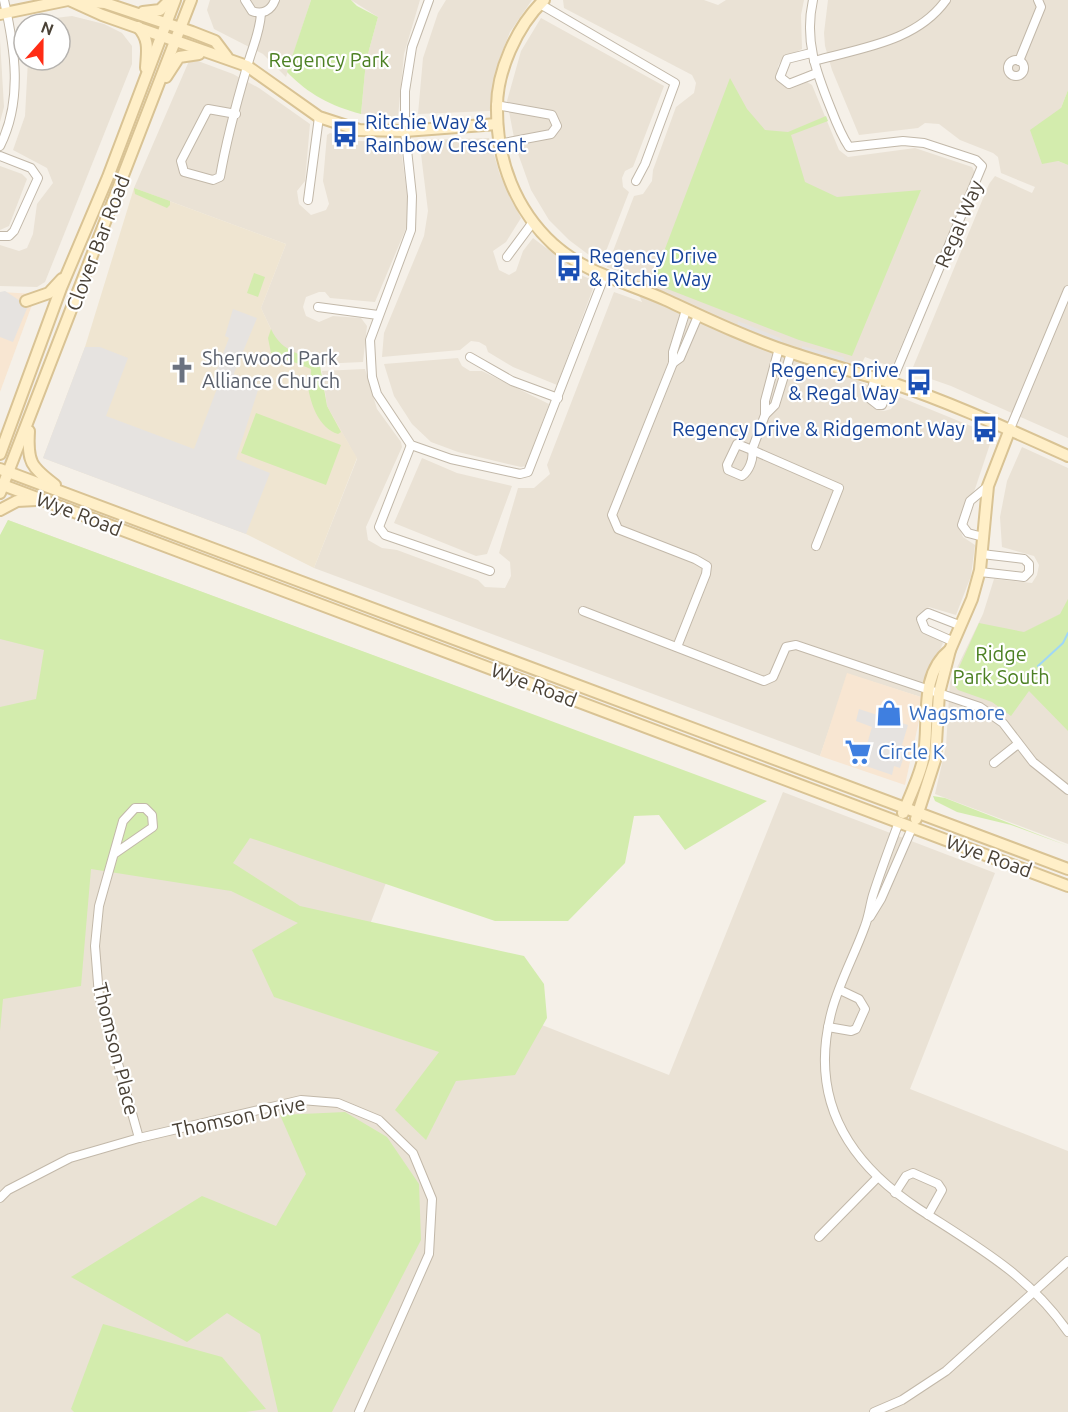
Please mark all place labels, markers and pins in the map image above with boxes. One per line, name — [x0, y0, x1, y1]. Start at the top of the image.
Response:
place label: Ritchie Way & Rainbow Crescent — [365, 110, 527, 156]
bus stop icon: Ritchie Way & Rainbow Crescent — [330, 119, 360, 149]
place label: Regency Drive & Ritchie Way — [589, 244, 717, 290]
bus stop icon: Regency Drive & Ritchie Way — [554, 253, 584, 283]
place label: Sherwood Park Alliance Church — [202, 346, 340, 392]
church icon: Sherwood Park Alliance Church — [167, 355, 197, 385]
place label: Regency Drive & Regal Way — [771, 358, 899, 404]
bus stop icon: Regency Drive & Regal Way — [904, 367, 934, 397]
bus stop icon: Regency Drive & Ridgemont Way — [970, 414, 1000, 444]
place label: Regency Drive & Ridgemont Way — [672, 417, 965, 440]
shop icon: Wagsmore — [874, 698, 904, 728]
place label: Wagsmore — [909, 701, 1005, 724]
supermarket icon: Circle K — [843, 737, 873, 767]
place label: Circle K — [878, 740, 945, 763]

